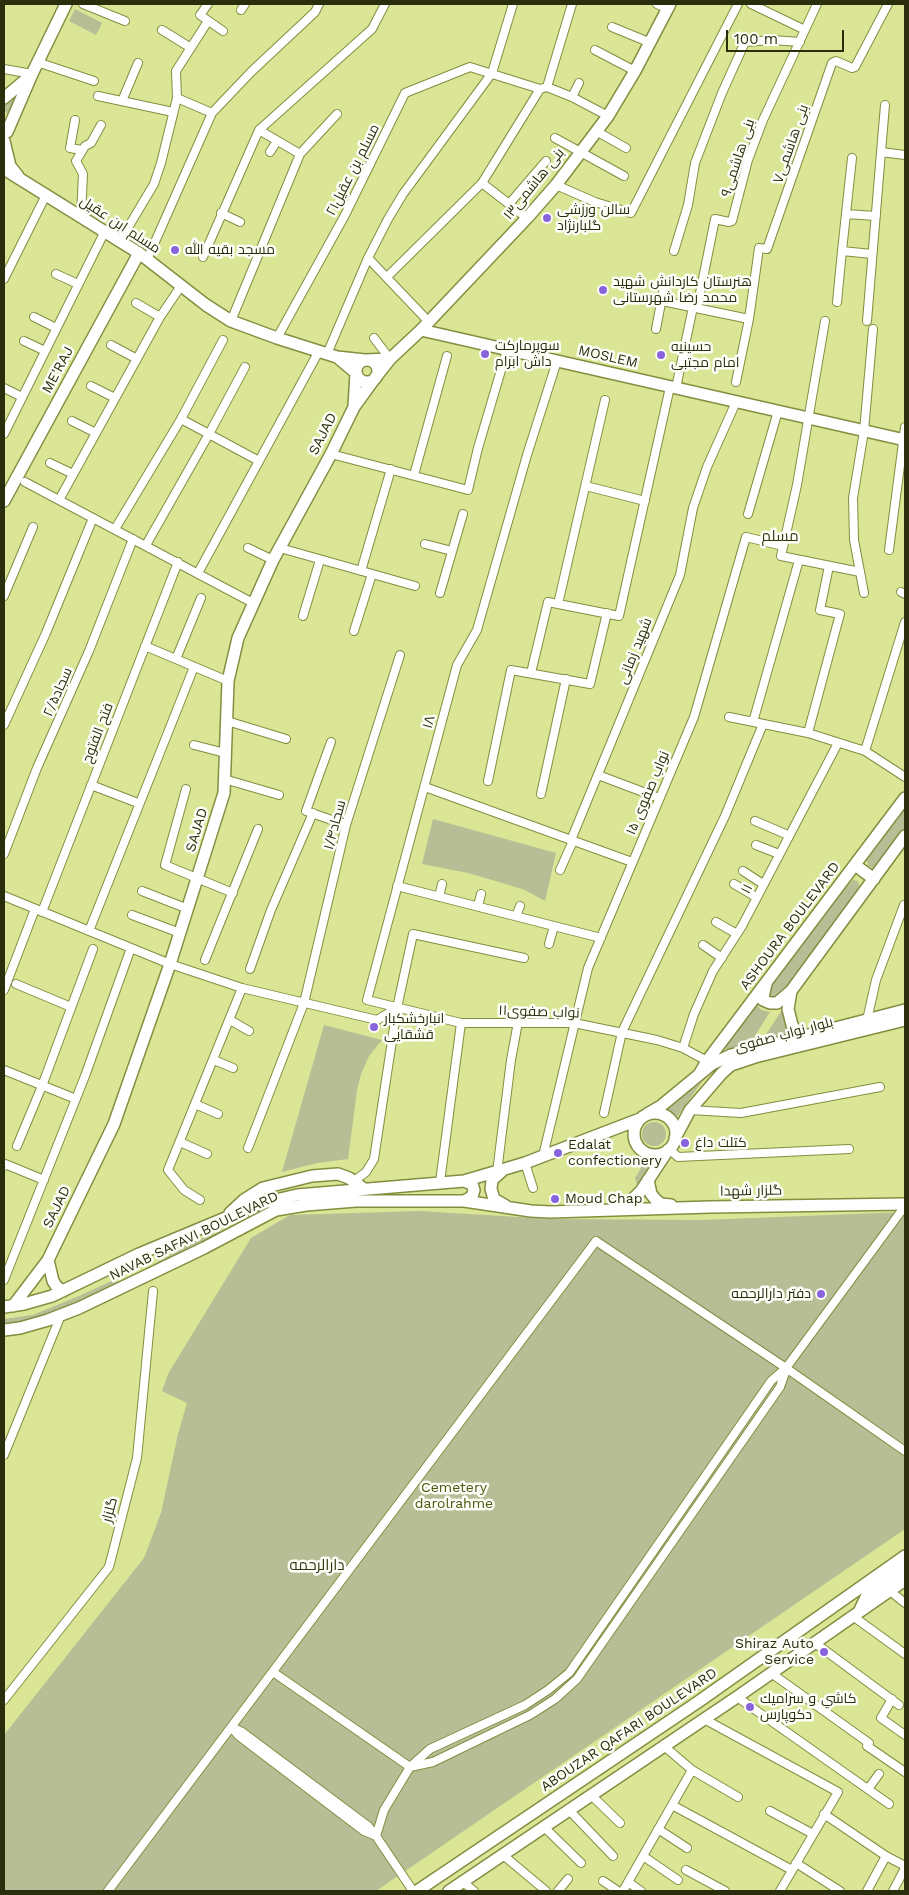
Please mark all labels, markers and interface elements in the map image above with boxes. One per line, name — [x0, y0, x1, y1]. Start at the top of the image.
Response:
scale bar — [729, 20, 846, 52]
text: 100 m — [734, 30, 778, 48]
street label: بنی هاشمی۷ — [770, 102, 812, 186]
street label: بنی هاشمی۹ — [718, 117, 758, 199]
street label: مسلم بن عقیل۲۱ — [323, 121, 383, 219]
street label: بنی هاشمی۱۳ — [500, 145, 568, 223]
street label: مسلم ابن عقیل — [77, 193, 163, 257]
place label: سالن ورزشی گلبارنژاد — [557, 202, 630, 234]
marker: سالن ورزشی گلبارنژاد — [541, 212, 553, 224]
place label: مسجد بقیه الله — [185, 242, 275, 258]
marker: مسجد بقیه الله — [169, 244, 181, 256]
place label: هنرستان کاردانش شهید محمد رضا شهرستانی — [613, 274, 752, 306]
marker: هنرستان کاردانش شهید محمد رضا شهرستانی — [597, 284, 609, 296]
place label: سوپرمارکت داش ابرام — [495, 338, 560, 371]
place label: حسینیه امام مجتبی — [671, 339, 739, 372]
street label: MOSLEM — [577, 342, 639, 372]
street label: ME'RAJ — [39, 344, 77, 396]
marker: سوپرمارکت داش ابرام — [479, 348, 491, 360]
marker: حسینیه امام مجتبی — [655, 349, 667, 361]
street label: SAJAD — [305, 410, 341, 458]
district label: مسلم — [761, 528, 799, 546]
street label: شهید زمانی — [614, 615, 656, 687]
street label: ۲/۵سجاد — [40, 665, 76, 719]
street label: فتح الفتوح — [79, 701, 117, 765]
street label: ۱۸ — [419, 714, 439, 730]
street label: نواب صفوی ۱۵ — [623, 749, 673, 837]
street label: ۱/۴سجاد — [320, 798, 350, 852]
street label: SAJAD — [182, 806, 212, 854]
street label: ASHOURA BOULEVARD — [736, 859, 844, 993]
street label: ۱۱ — [738, 881, 756, 897]
street label: ۱۱نواب صفوی — [498, 1002, 580, 1022]
place label: انبارخشکبار قشقایی — [384, 1011, 444, 1044]
street label: بلوار نواب صفوی — [733, 1014, 835, 1056]
marker: انبارخشکبار قشقایی — [368, 1021, 380, 1033]
place label: کتلت داغ — [695, 1135, 747, 1151]
place label: Edalat confectionery — [568, 1137, 662, 1170]
marker: کتلت داغ — [679, 1137, 691, 1149]
marker: Edalat confectionery — [552, 1147, 564, 1159]
street label: گلزار شهدا — [720, 1182, 782, 1200]
street label: SAJAD — [40, 1183, 74, 1231]
street label: NAVAB SAFAVI BOULEVARD — [107, 1188, 281, 1284]
place label: Moud Chap — [565, 1191, 642, 1207]
marker: Moud Chap — [549, 1193, 561, 1205]
place label: دفتر دارالرحمه — [731, 1286, 811, 1302]
marker: دفتر دارالرحمه — [815, 1288, 827, 1300]
park label: Cemetery darolrahme — [415, 1480, 493, 1512]
street label: گلزار — [99, 1496, 121, 1524]
district label: دارالرحمه — [289, 1557, 345, 1575]
place label: Shiraz Auto Service — [735, 1636, 814, 1668]
marker: Shiraz Auto Service — [818, 1646, 830, 1658]
street label: ABOUZAR QAFARI BOULEVARD — [538, 1665, 720, 1795]
place label: كاشي و سراميك دكوپارس — [760, 1691, 857, 1724]
marker: كاشي و سراميك دكوپارس — [744, 1701, 756, 1713]

